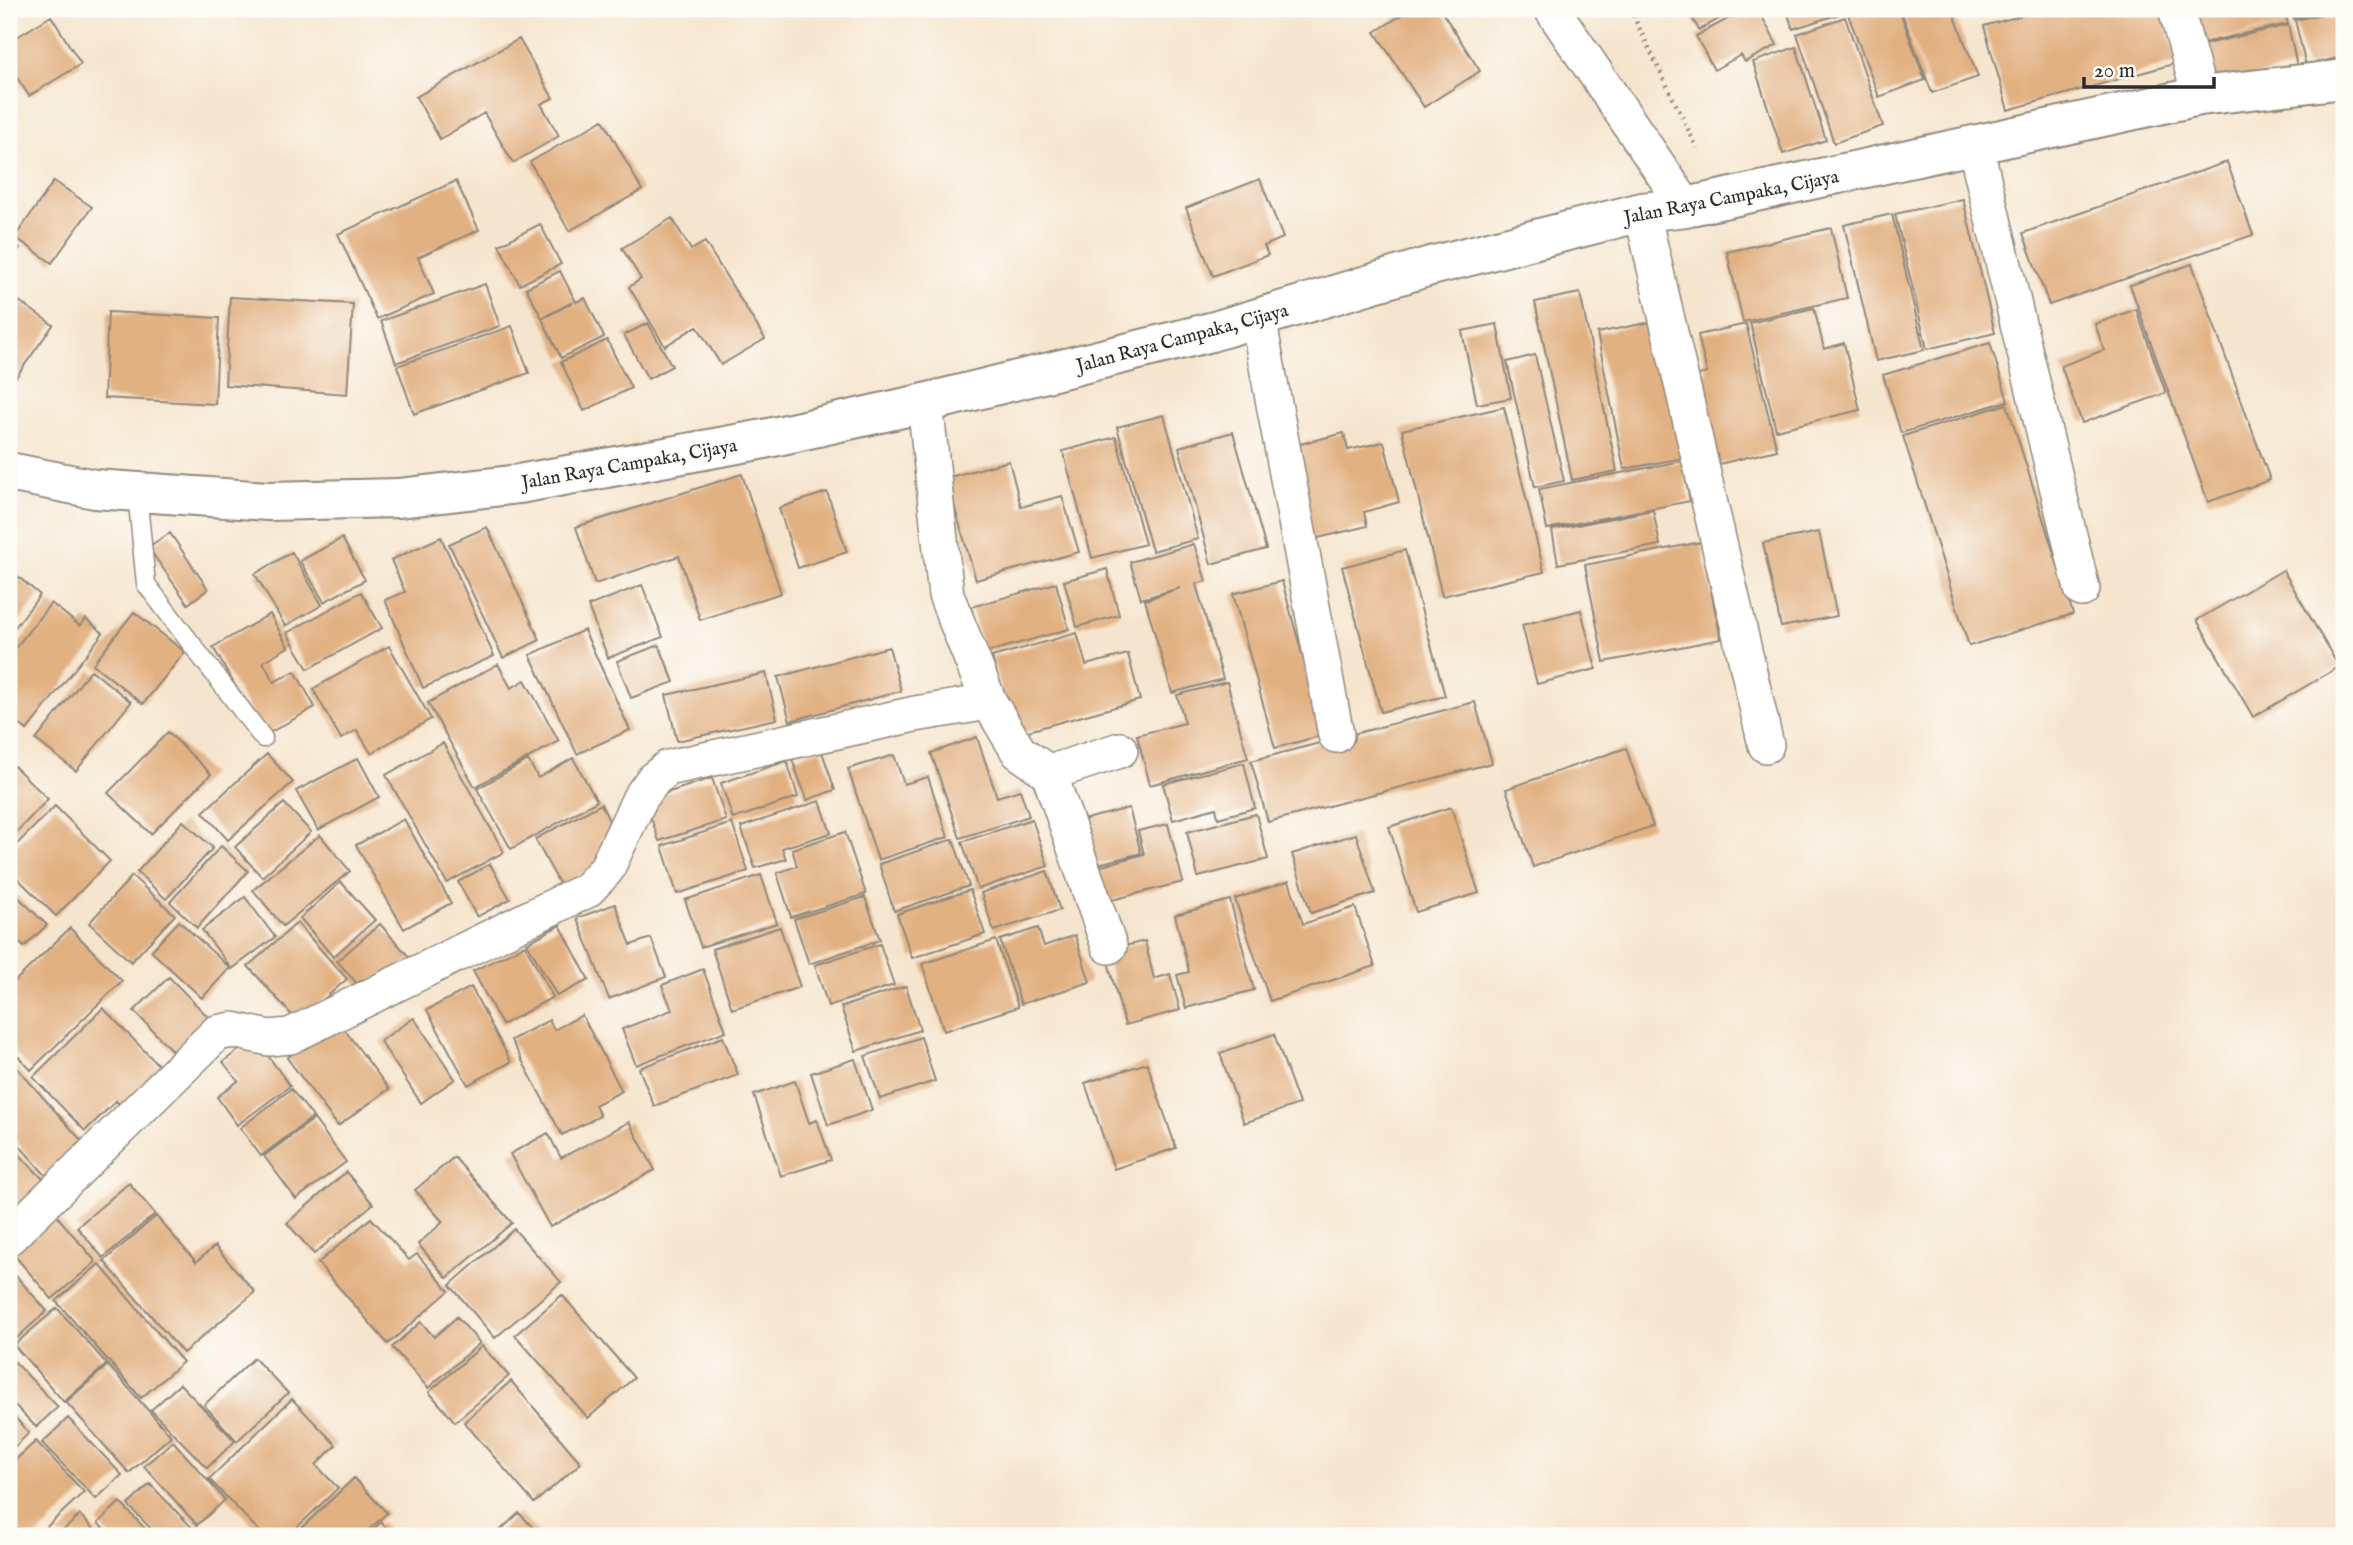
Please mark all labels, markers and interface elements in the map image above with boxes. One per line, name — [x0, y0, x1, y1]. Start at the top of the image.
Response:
scale bar — [2084, 46, 2213, 90]
text: 20 m — [2094, 58, 2135, 85]
street label: Jalan Raya Campaka, Cijaya — [1620, 165, 1842, 231]
street label: Jalan Raya Campaka, Cijaya — [1072, 299, 1292, 379]
street label: Jalan Raya Campaka, Cijaya — [518, 434, 740, 496]

